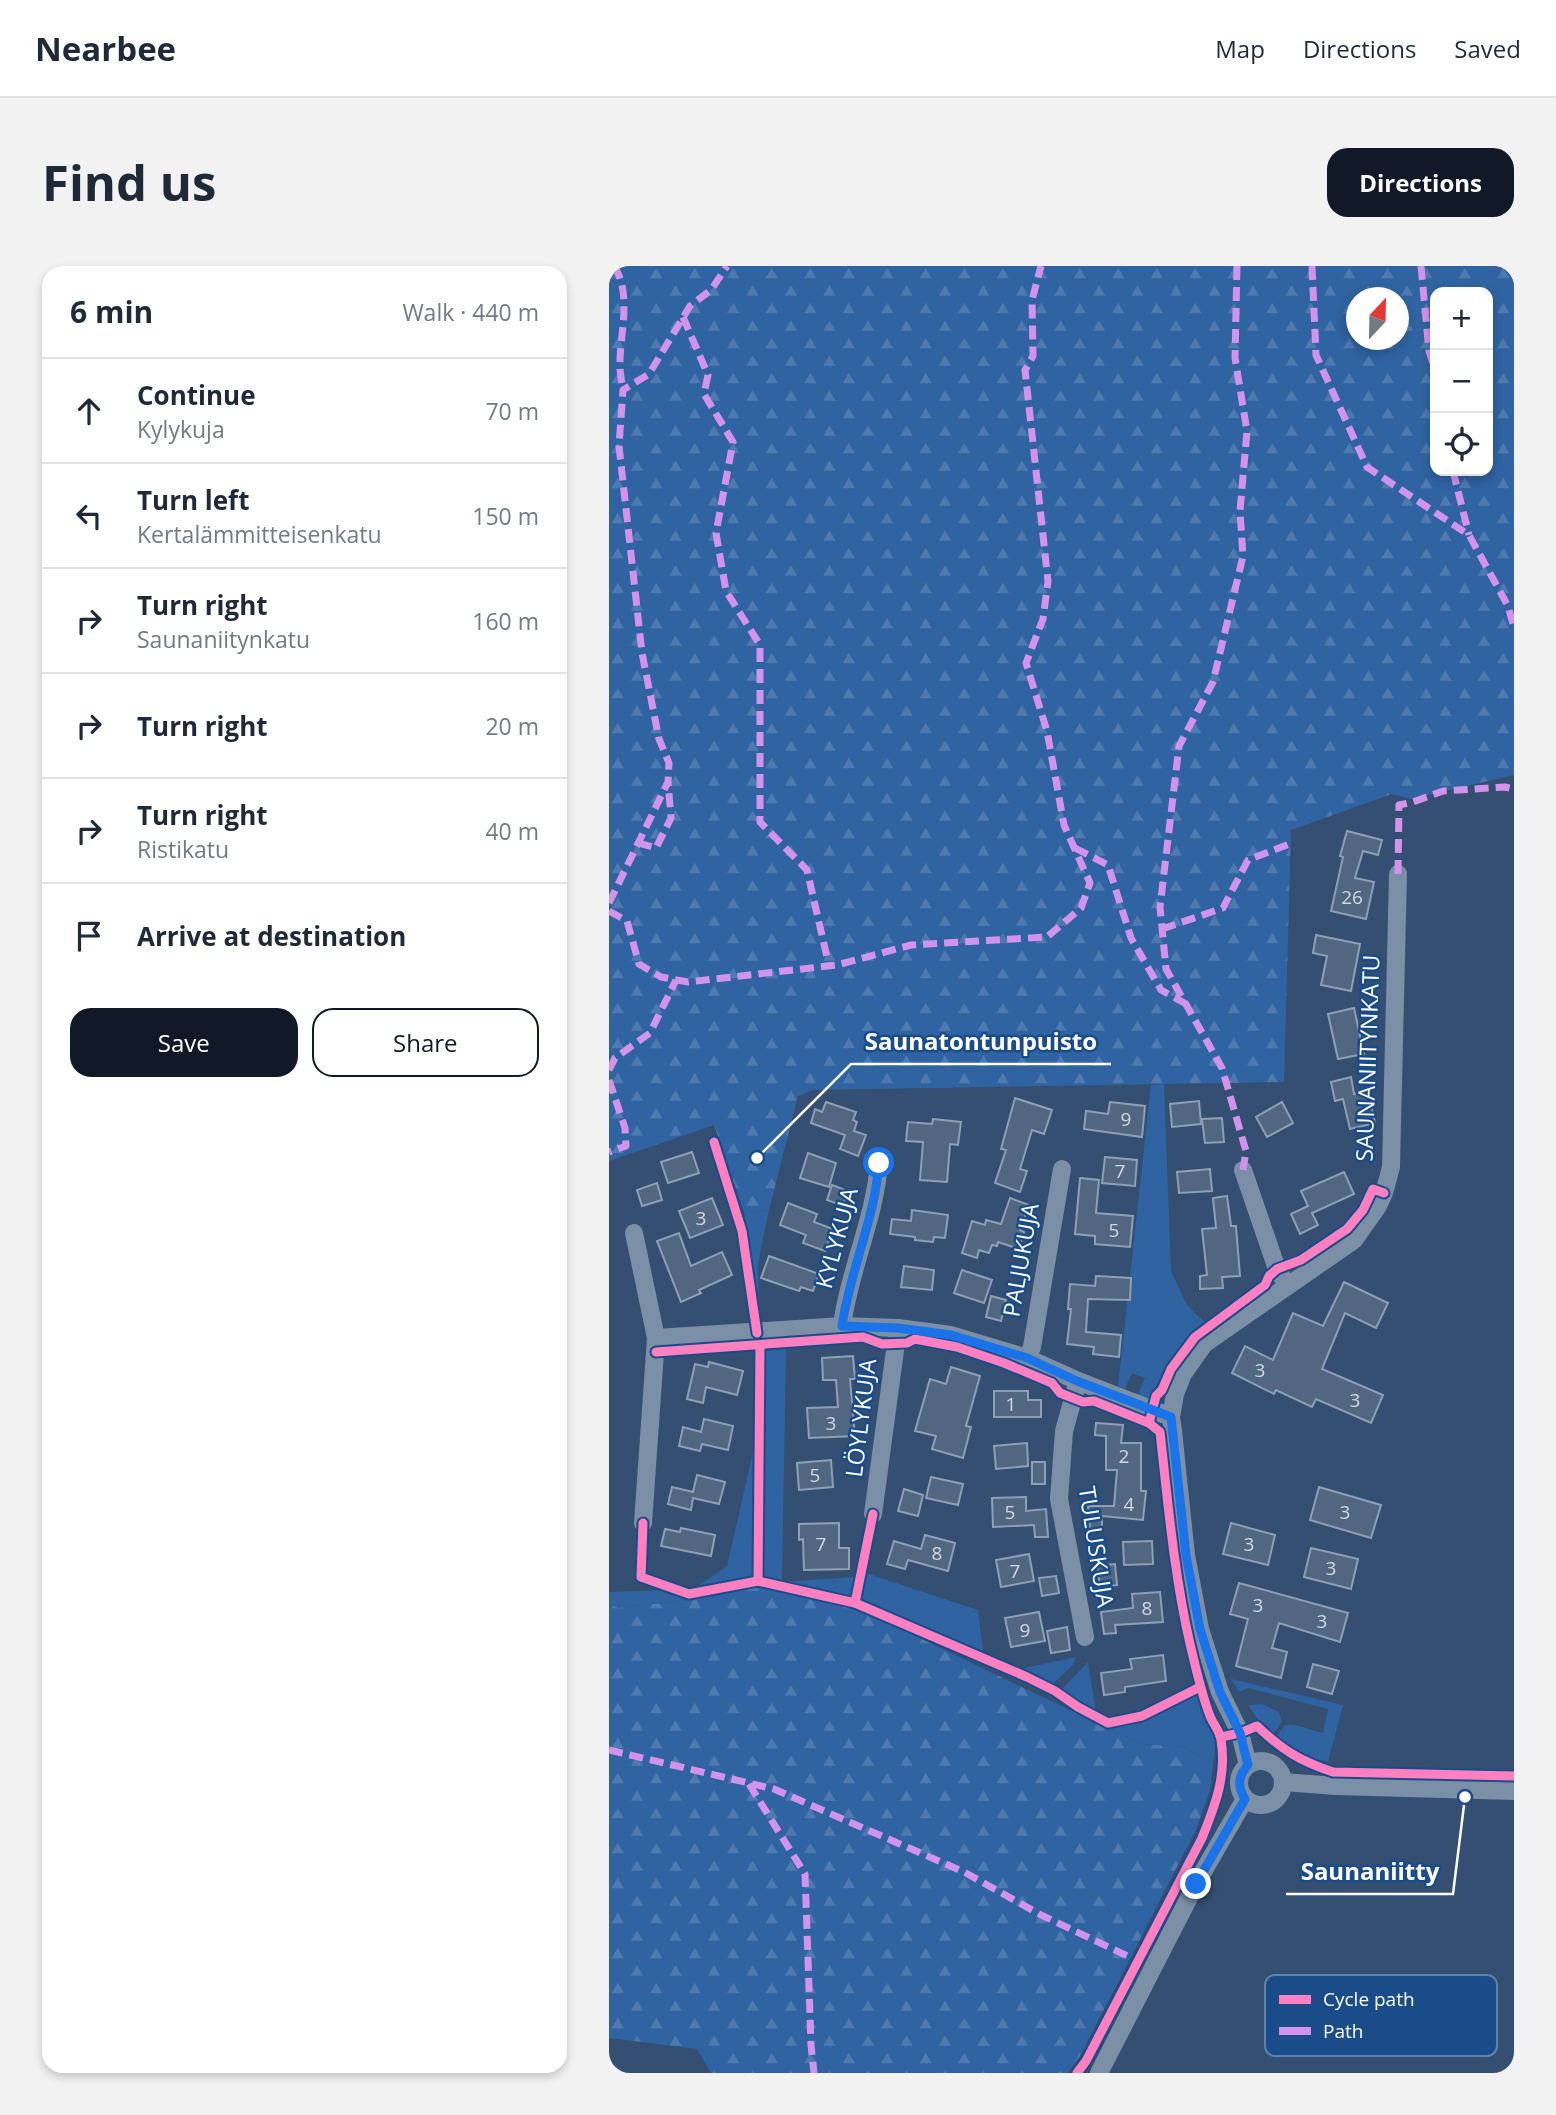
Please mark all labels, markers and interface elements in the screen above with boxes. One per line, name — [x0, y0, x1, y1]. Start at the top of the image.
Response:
text: Nearbee — [35, 26, 176, 71]
text: Map — [1215, 32, 1265, 65]
text: Directions — [1303, 32, 1416, 65]
text: Saved — [1454, 32, 1521, 65]
button: Directions — [1327, 148, 1514, 217]
text: Find us — [42, 149, 216, 215]
north arrow — [1346, 287, 1409, 350]
map controls — [1430, 287, 1493, 476]
button: + — [1430, 287, 1493, 350]
text: 6 min — [70, 291, 153, 332]
text: Walk · 440 m — [402, 296, 539, 328]
button: − — [1430, 350, 1493, 413]
text: Continue — [137, 377, 256, 413]
icon: ahead — [70, 392, 108, 430]
text: 70 m — [485, 395, 539, 427]
text: Kylykuja — [137, 413, 225, 445]
button: locate — [1430, 413, 1493, 476]
text: Turn left — [137, 482, 249, 518]
icon: left — [70, 497, 108, 535]
text: 150 m — [472, 500, 539, 532]
text: Kertalämmitteisenkatu — [137, 518, 382, 550]
text: Turn right — [137, 587, 268, 623]
icon: right — [70, 602, 108, 640]
text: 160 m — [472, 605, 539, 637]
text: Saunaniitynkatu — [137, 623, 310, 655]
icon: right — [70, 707, 108, 745]
text: Turn right — [137, 708, 268, 744]
text: 20 m — [485, 710, 539, 742]
text: Turn right — [137, 797, 268, 833]
icon: right — [70, 812, 108, 850]
text: 40 m — [485, 815, 539, 847]
text: Ristikatu — [137, 833, 229, 865]
house number: 26 — [1341, 884, 1363, 910]
icon: arrive — [70, 917, 108, 955]
text: Arrive at destination — [137, 918, 406, 954]
street label: SAUNANIITYNKATU — [1347, 954, 1387, 1162]
button: Save — [70, 1008, 298, 1077]
button: Share — [312, 1008, 539, 1077]
callout: Saunatontunpuisto — [851, 1019, 1111, 1064]
text: Saunatontunpuisto — [865, 1024, 1097, 1057]
house number: 9 — [1121, 1106, 1131, 1132]
route start — [863, 1147, 894, 1178]
house number: 7 — [1115, 1158, 1125, 1184]
street label: KYLYKUJA — [807, 1183, 865, 1292]
street label: PALJUKUJA — [994, 1200, 1046, 1319]
house number: 3 — [696, 1205, 706, 1231]
house number: 5 — [1109, 1217, 1119, 1243]
street label: LÖYLYKUJA — [837, 1356, 883, 1479]
house number: 3 — [1255, 1357, 1265, 1383]
house number: 3 — [1350, 1387, 1360, 1413]
house number: 1 — [1006, 1391, 1016, 1417]
house number: 3 — [826, 1410, 836, 1436]
house number: 2 — [1119, 1443, 1129, 1469]
house number: 5 — [810, 1462, 820, 1488]
street label: TULUSKUJA — [1072, 1484, 1122, 1610]
house number: 4 — [1124, 1491, 1135, 1517]
house number: 5 — [1005, 1499, 1015, 1525]
house number: 3 — [1340, 1499, 1350, 1525]
house number: 7 — [816, 1531, 826, 1557]
house number: 3 — [1244, 1531, 1254, 1557]
house number: 8 — [932, 1540, 942, 1566]
house number: 3 — [1326, 1555, 1336, 1581]
house number: 7 — [1010, 1558, 1020, 1584]
house number: 3 — [1253, 1592, 1263, 1618]
house number: 8 — [1142, 1595, 1152, 1621]
house number: 3 — [1317, 1608, 1327, 1634]
house number: 9 — [1020, 1617, 1030, 1643]
callout: Saunaniitty — [1286, 1849, 1453, 1894]
text: Saunaniitty — [1301, 1854, 1440, 1887]
route end — [1180, 1868, 1211, 1899]
legend — [1265, 1975, 1497, 2056]
text: Cycle path — [1323, 1986, 1415, 2012]
text: Path — [1323, 2018, 1363, 2044]

